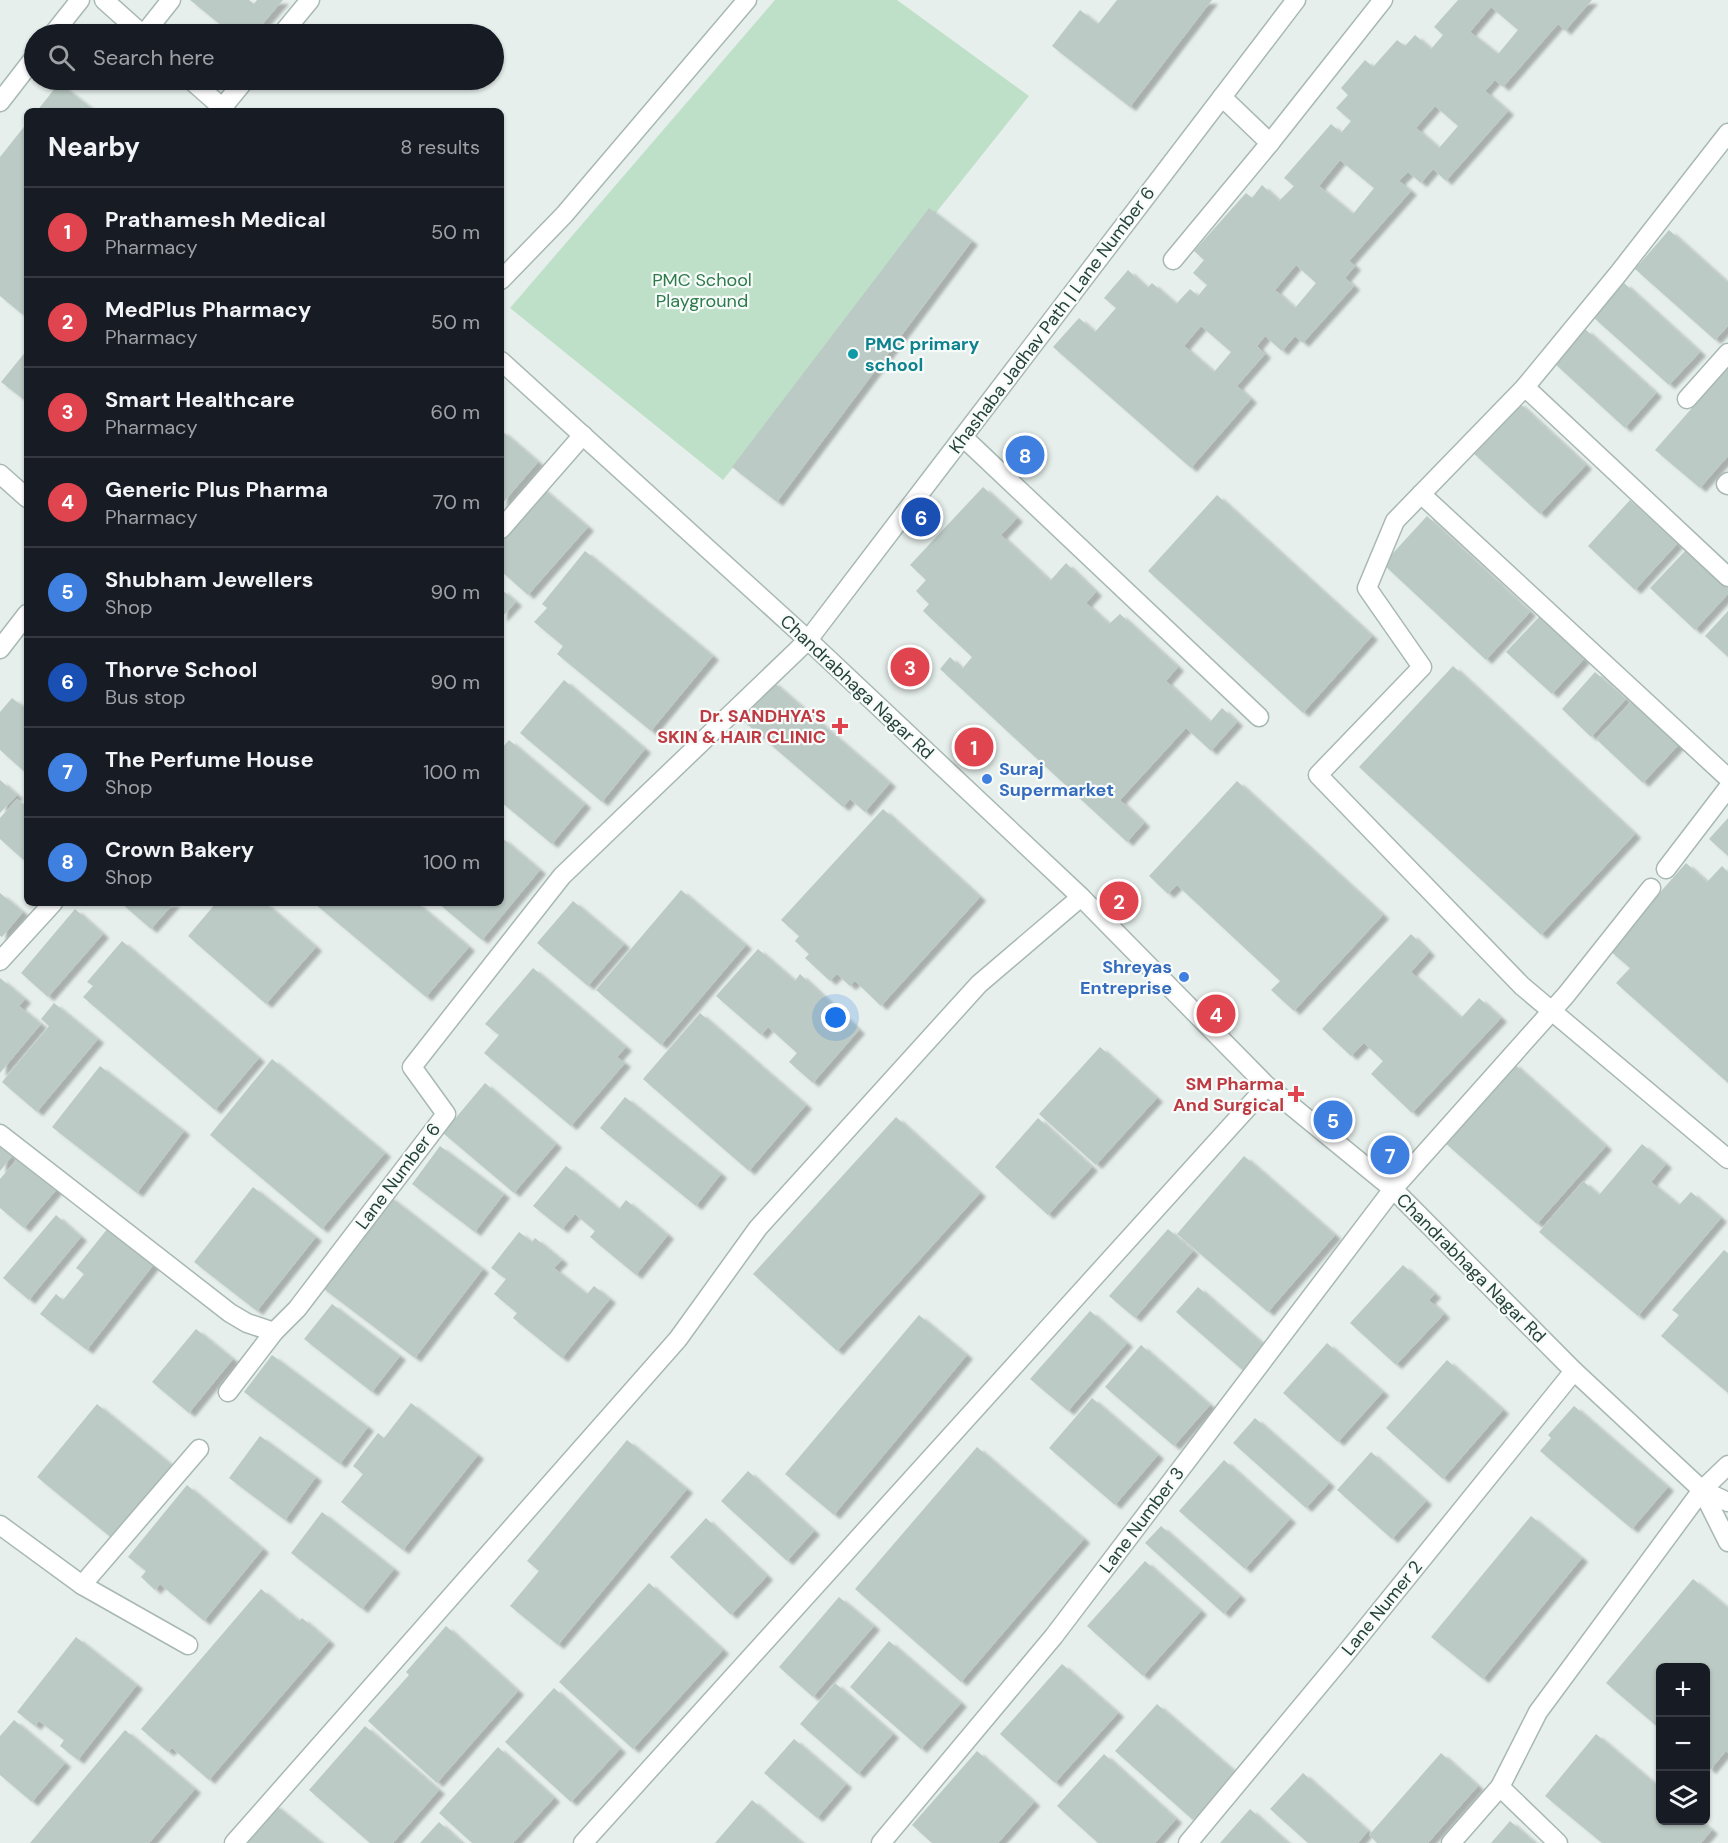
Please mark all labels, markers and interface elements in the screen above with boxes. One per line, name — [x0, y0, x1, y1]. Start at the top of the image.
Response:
search box — [24, 24, 504, 90]
icon: search — [45, 41, 78, 74]
text: Search here — [93, 43, 214, 72]
text: Nearby — [48, 130, 140, 164]
text: 8 results — [400, 134, 480, 160]
street label: Khashaba Jadhav Path | Lane Number 6 — [944, 182, 1160, 458]
text: Prathamesh Medical — [105, 205, 326, 234]
text: 1 — [64, 219, 71, 245]
text: 50 m — [431, 219, 480, 245]
text: Pharmacy — [105, 234, 198, 260]
park label: PMC School Playground — [652, 268, 752, 313]
text: MedPlus Pharmacy — [105, 295, 311, 324]
text: 2 — [62, 309, 73, 335]
text: 50 m — [431, 309, 480, 335]
text: Pharmacy — [105, 324, 198, 350]
place label: PMC primary school — [865, 332, 979, 377]
marker: PMC primary school — [846, 347, 860, 361]
text: Smart Healthcare — [105, 385, 295, 414]
text: 3 — [61, 399, 74, 425]
text: 60 m — [431, 399, 480, 425]
text: Pharmacy — [105, 414, 198, 440]
pin: 8 — [1006, 432, 1044, 478]
text: Generic Plus Pharma — [105, 475, 328, 504]
text: 4 — [61, 489, 74, 515]
text: 70 m — [433, 489, 480, 515]
pin: 6 — [902, 494, 940, 540]
text: Pharmacy — [105, 504, 198, 530]
text: Shubham Jewellers — [105, 565, 314, 594]
text: 5 — [61, 579, 74, 605]
text: 90 m — [431, 579, 480, 605]
text: Shop — [105, 594, 152, 620]
street label: Chandrabhaga Nagar Rd — [775, 609, 939, 765]
pin: 3 — [890, 644, 930, 690]
text: Thorve School — [105, 655, 257, 684]
text: 6 — [61, 669, 74, 695]
text: 90 m — [431, 669, 480, 695]
text: Bus stop — [105, 684, 185, 710]
place label: Dr. SANDHYA'S SKIN & HAIR CLINIC — [657, 704, 826, 749]
marker: Dr. SANDHYA'S SKIN & HAIR CLINIC — [831, 717, 849, 735]
pin: 1 — [954, 724, 994, 770]
text: The Perfume House — [105, 745, 314, 774]
place label: Suraj Supermarket — [999, 757, 1114, 802]
text: 7 — [62, 759, 73, 785]
text: 100 m — [423, 759, 480, 785]
marker: Suraj Supermarket — [980, 772, 994, 786]
text: Shop — [105, 774, 152, 800]
text: Crown Bakery — [105, 835, 254, 864]
text: 8 — [61, 849, 74, 875]
text: 100 m — [423, 849, 480, 875]
text: Shop — [105, 864, 152, 890]
pin: 2 — [1100, 878, 1138, 924]
place label: Shreyas Entreprise — [1080, 955, 1172, 1000]
marker: Shreyas Entreprise — [1177, 970, 1191, 984]
pin: 4 — [1196, 992, 1236, 1036]
your location — [821, 1003, 850, 1032]
place label: SM Pharma And Surgical — [1173, 1072, 1284, 1117]
marker: SM Pharma And Surgical — [1289, 1087, 1303, 1101]
pin: 5 — [1314, 1098, 1352, 1142]
street label: Lane Number 6 — [350, 1118, 446, 1234]
pin: 7 — [1370, 1132, 1410, 1178]
street label: Chandrabhaga Nagar Rd — [1391, 1188, 1551, 1348]
street label: Lane Number 3 — [1094, 1462, 1190, 1578]
street label: Lane Numer 2 — [1336, 1556, 1428, 1660]
map controls — [1656, 1663, 1710, 1825]
button: + — [1656, 1663, 1710, 1717]
button: − — [1656, 1717, 1710, 1771]
button: layers — [1656, 1771, 1710, 1825]

